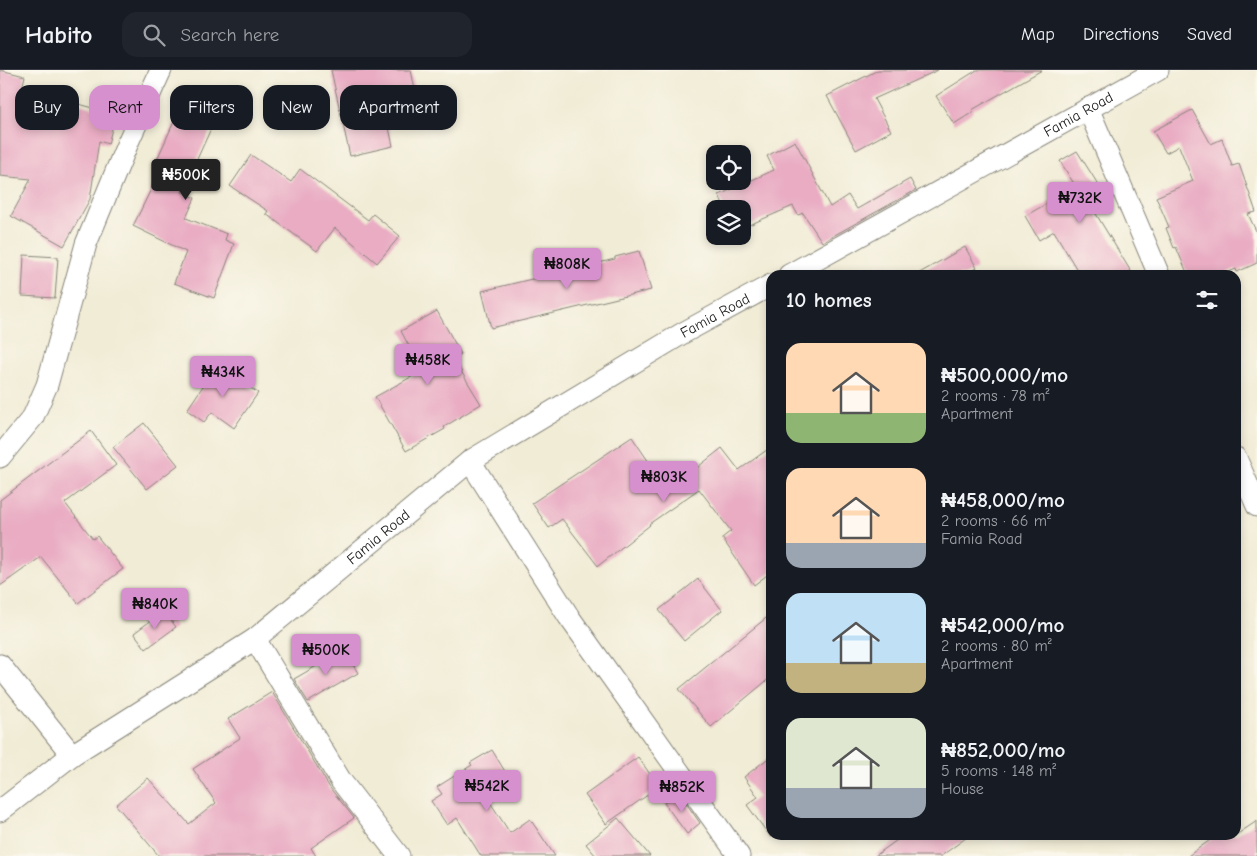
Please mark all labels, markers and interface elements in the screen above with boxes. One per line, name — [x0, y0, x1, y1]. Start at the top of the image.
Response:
search box — [122, 12, 472, 57]
text: Habito — [25, 21, 92, 49]
icon: search — [140, 21, 168, 49]
text: Search here — [180, 24, 279, 46]
text: Map — [1021, 24, 1055, 45]
text: Directions — [1083, 24, 1159, 45]
text: Saved — [1187, 24, 1232, 45]
chip: Buy — [15, 85, 79, 130]
chip: Rent — [89, 85, 160, 130]
chip: Filters — [170, 85, 253, 130]
chip: New — [263, 85, 330, 130]
chip: Apartment — [340, 85, 457, 130]
street label: Famia Road — [1041, 88, 1116, 141]
map controls — [706, 145, 751, 245]
button: locate — [706, 145, 751, 190]
pin: ₦500K — [151, 158, 221, 201]
text: ₦500K — [162, 166, 210, 184]
pin: ₦732K — [1045, 182, 1115, 224]
text: ₦732K — [1058, 189, 1102, 207]
button: layers — [706, 200, 751, 245]
pin: ₦808K — [532, 248, 602, 290]
text: ₦808K — [544, 255, 590, 273]
icon: filters — [1193, 286, 1221, 314]
text: 10 homes — [786, 288, 872, 312]
street label: Famia Road — [677, 289, 753, 342]
pin: ₦458K — [393, 344, 463, 386]
text: ₦458K — [406, 351, 450, 369]
pin: ₦434K — [188, 356, 258, 398]
text: ₦434K — [201, 363, 245, 381]
icon: home — [826, 363, 886, 423]
text: ₦500,000/mo — [941, 363, 1068, 387]
text: 2 rooms · 78 m² — [941, 387, 1049, 405]
text: Apartment — [941, 405, 1013, 423]
pin: ₦803K — [629, 460, 699, 503]
text: ₦803K — [641, 468, 687, 486]
icon: home — [826, 488, 886, 548]
text: ₦458,000/mo — [941, 488, 1065, 512]
street label: Famia Road — [343, 506, 414, 568]
text: 2 rooms · 66 m² — [941, 512, 1051, 530]
text: Famia Road — [941, 530, 1023, 548]
pin: ₦840K — [120, 588, 190, 630]
text: ₦840K — [132, 595, 178, 613]
icon: home — [826, 613, 886, 673]
text: ₦542,000/mo — [941, 613, 1064, 637]
pin: ₦500K — [291, 634, 361, 676]
text: 2 rooms · 80 m² — [941, 637, 1052, 655]
text: ₦500K — [302, 641, 350, 659]
text: Apartment — [941, 655, 1013, 673]
icon: home — [826, 738, 886, 798]
text: ₦852,000/mo — [941, 738, 1065, 762]
text: 5 rooms · 148 m² — [941, 762, 1056, 780]
pin: ₦542K — [452, 770, 522, 812]
pin: ₦852K — [647, 770, 717, 813]
text: ₦542K — [465, 777, 509, 795]
text: ₦852K — [659, 778, 705, 796]
text: House — [941, 780, 984, 798]

